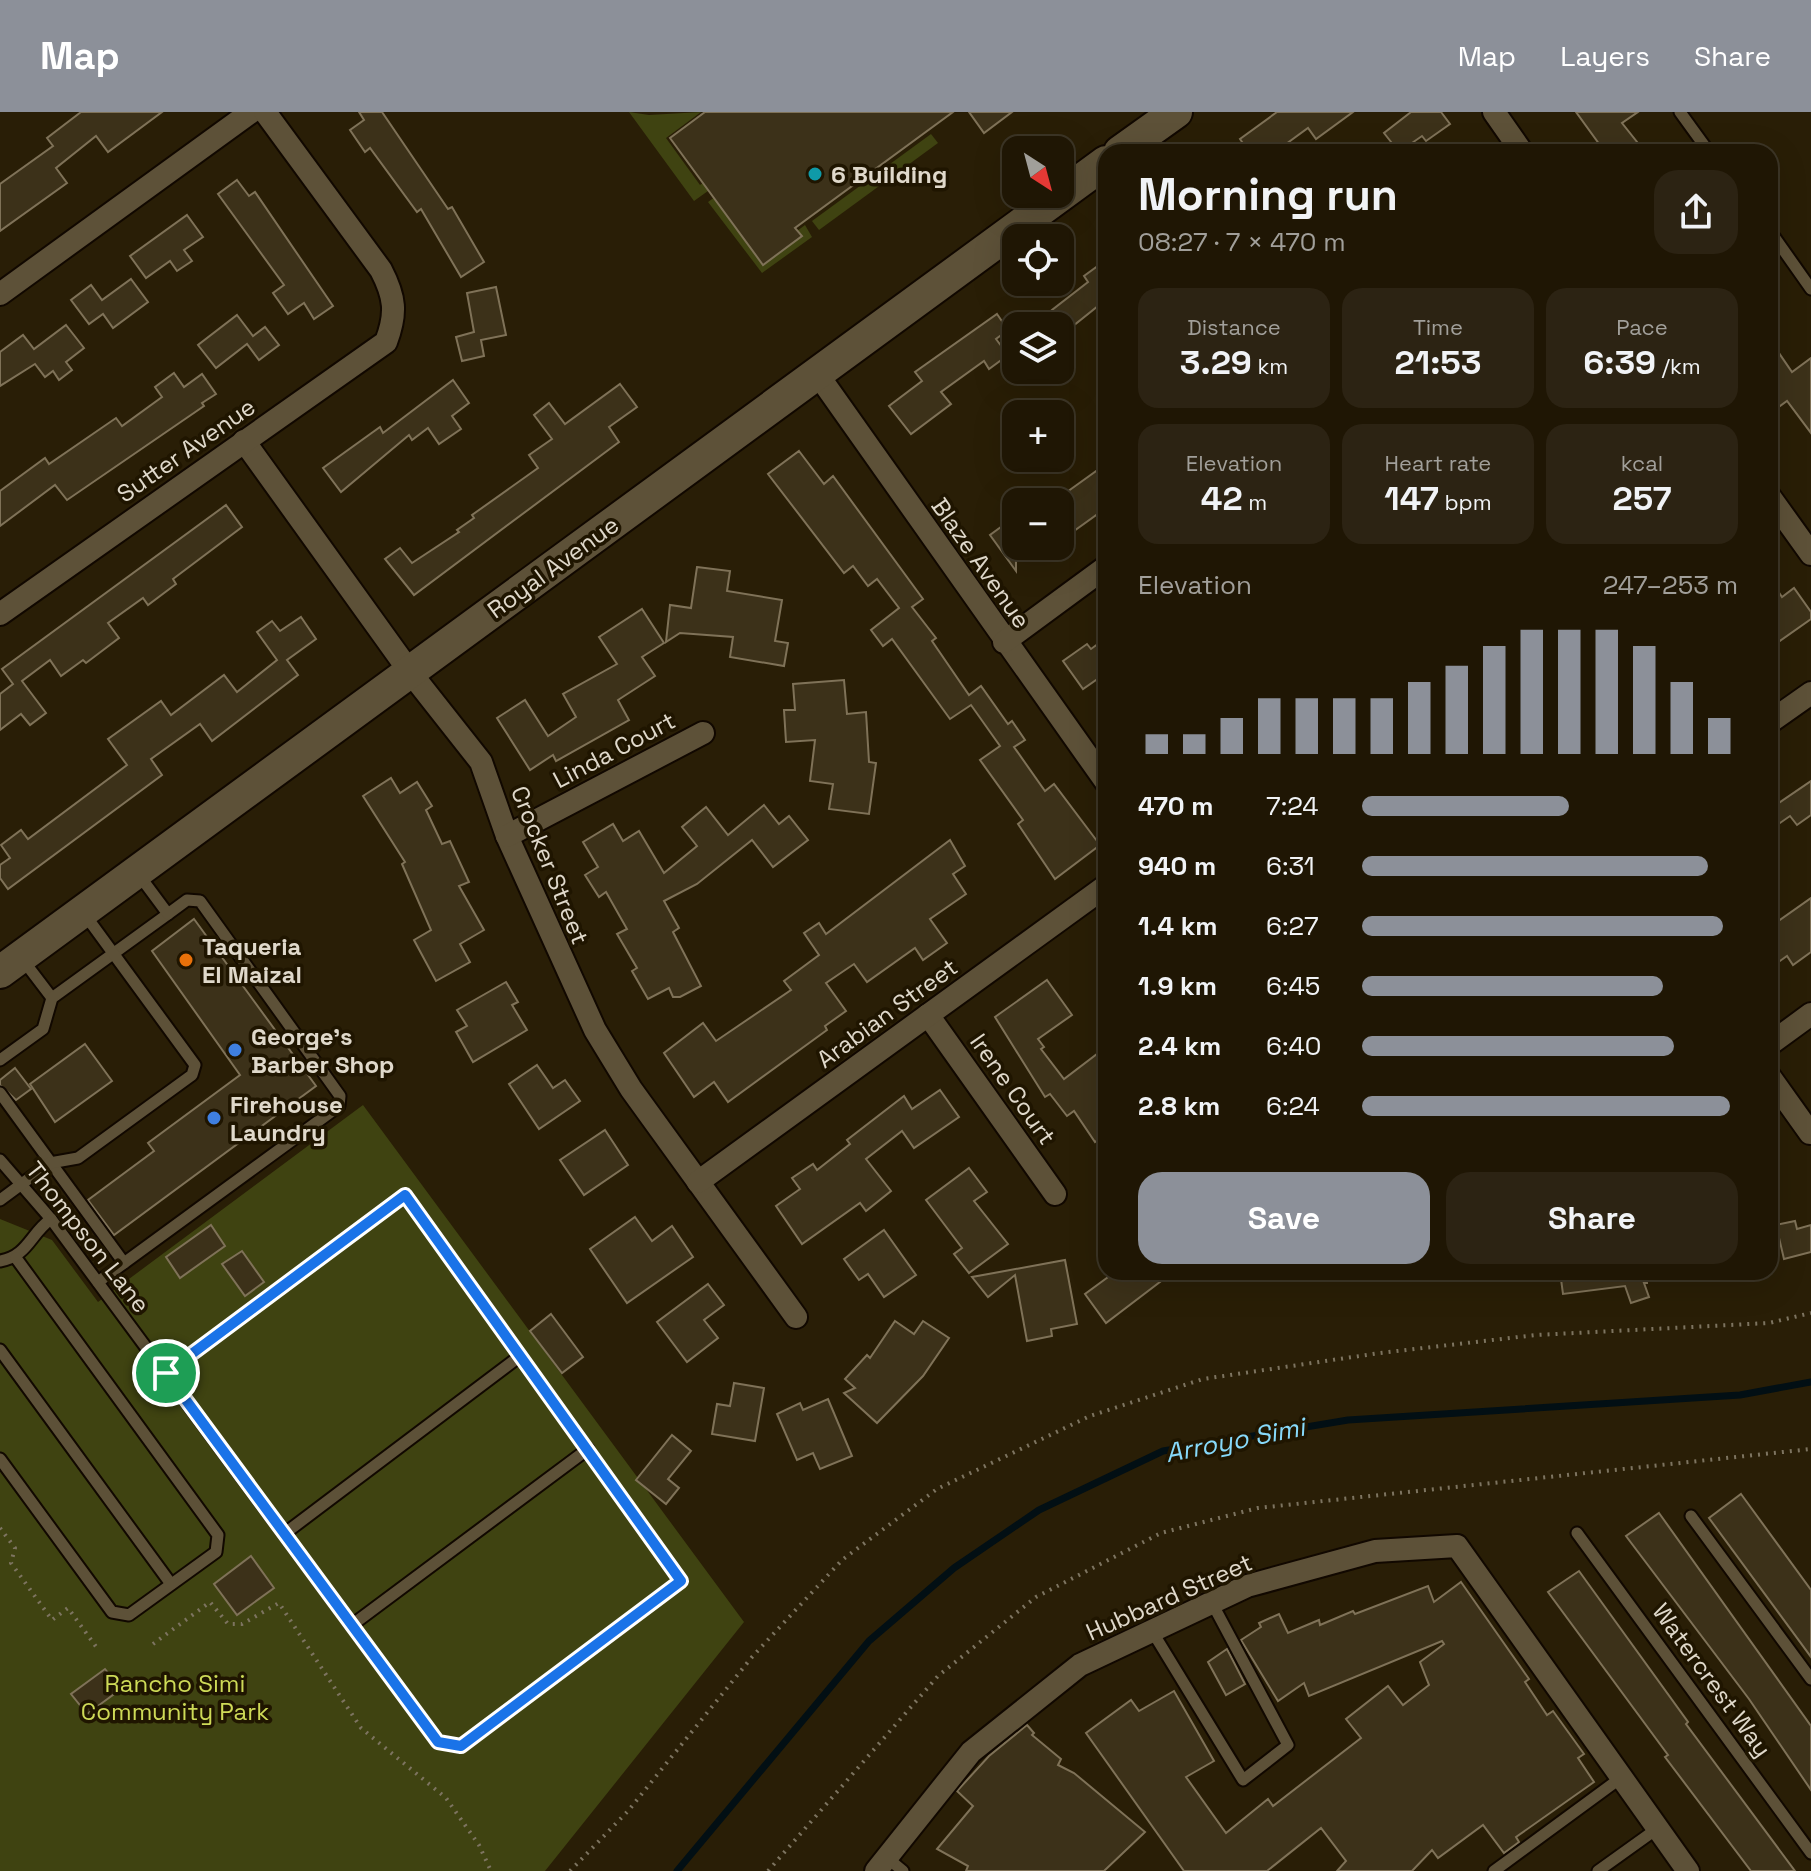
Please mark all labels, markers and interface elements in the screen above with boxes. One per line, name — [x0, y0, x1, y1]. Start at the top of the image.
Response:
text: Map — [40, 32, 120, 80]
text: Map — [1458, 38, 1516, 74]
text: Layers — [1560, 38, 1650, 74]
text: Share — [1694, 38, 1771, 74]
north arrow — [1002, 136, 1074, 208]
map controls — [1002, 136, 1074, 560]
place label: 6 Building — [831, 159, 947, 190]
marker: 6 Building — [806, 165, 824, 183]
text: Morning run — [1138, 167, 1398, 223]
button: share — [1654, 170, 1738, 254]
button: locate — [1002, 224, 1074, 296]
text: 08:27 · 7 × 470 m — [1138, 225, 1346, 259]
button: layers — [1002, 312, 1074, 384]
text: Distance — [1187, 313, 1281, 341]
text: Time — [1413, 313, 1463, 341]
text: Pace — [1616, 313, 1668, 341]
text: 3.29 — [1180, 341, 1252, 384]
text: 21:53 — [1395, 341, 1481, 384]
text: 6:39 — [1583, 341, 1656, 384]
text: km — [1252, 352, 1288, 380]
text: /km — [1656, 352, 1701, 380]
street label: Sutter Avenue — [111, 391, 261, 509]
button: + — [1002, 400, 1074, 472]
text: Elevation — [1186, 449, 1282, 477]
text: Heart rate — [1385, 449, 1491, 477]
text: kcal — [1621, 449, 1663, 477]
text: 42 — [1201, 477, 1243, 520]
text: 147 — [1384, 477, 1439, 520]
text: 257 — [1612, 477, 1672, 520]
button: − — [1002, 488, 1074, 560]
text: m — [1243, 488, 1267, 516]
text: bpm — [1439, 488, 1492, 516]
street label: Blaze Avenue — [925, 492, 1037, 634]
street label: Royal Avenue — [481, 509, 625, 625]
text: Elevation — [1138, 568, 1252, 602]
text: 247–253 m — [1603, 568, 1738, 602]
street label: Linda Court — [548, 705, 680, 795]
street label: Crocker Street — [504, 781, 596, 949]
text: 470 m — [1138, 789, 1213, 823]
text: 7:24 — [1266, 789, 1318, 823]
text: 940 m — [1138, 849, 1216, 883]
text: 6:31 — [1266, 849, 1315, 883]
text: 1.4 km — [1138, 909, 1218, 943]
text: 6:27 — [1266, 909, 1319, 943]
place label: Taqueria El Maizal — [202, 931, 302, 990]
marker: Taqueria El Maizal — [177, 951, 195, 969]
street label: Arabian Street — [810, 951, 964, 1075]
text: 1.9 km — [1138, 969, 1217, 1003]
text: 6:45 — [1266, 969, 1320, 1003]
place label: George's Barber Shop — [251, 1021, 394, 1080]
street label: Irene Court — [963, 1027, 1063, 1151]
text: 2.4 km — [1138, 1029, 1221, 1063]
text: 6:40 — [1266, 1029, 1321, 1063]
marker: George's Barber Shop — [226, 1041, 244, 1059]
place label: Firehouse Laundry — [230, 1089, 343, 1148]
text: 2.8 km — [1138, 1089, 1220, 1123]
text: 6:24 — [1266, 1089, 1320, 1123]
marker: Firehouse Laundry — [205, 1109, 223, 1127]
street label: Thompson Lane — [19, 1155, 157, 1319]
button: Save — [1138, 1172, 1430, 1264]
button: Share — [1446, 1172, 1738, 1264]
pin — [132, 1339, 200, 1407]
icon: arrive — [144, 1351, 188, 1395]
water label: Arroyo Simi — [1162, 1409, 1310, 1470]
street label: Hubbard Street — [1081, 1546, 1257, 1648]
street label: Watercrest Way — [1646, 1597, 1778, 1763]
park label: Rancho Simi Community Park — [81, 1668, 269, 1727]

